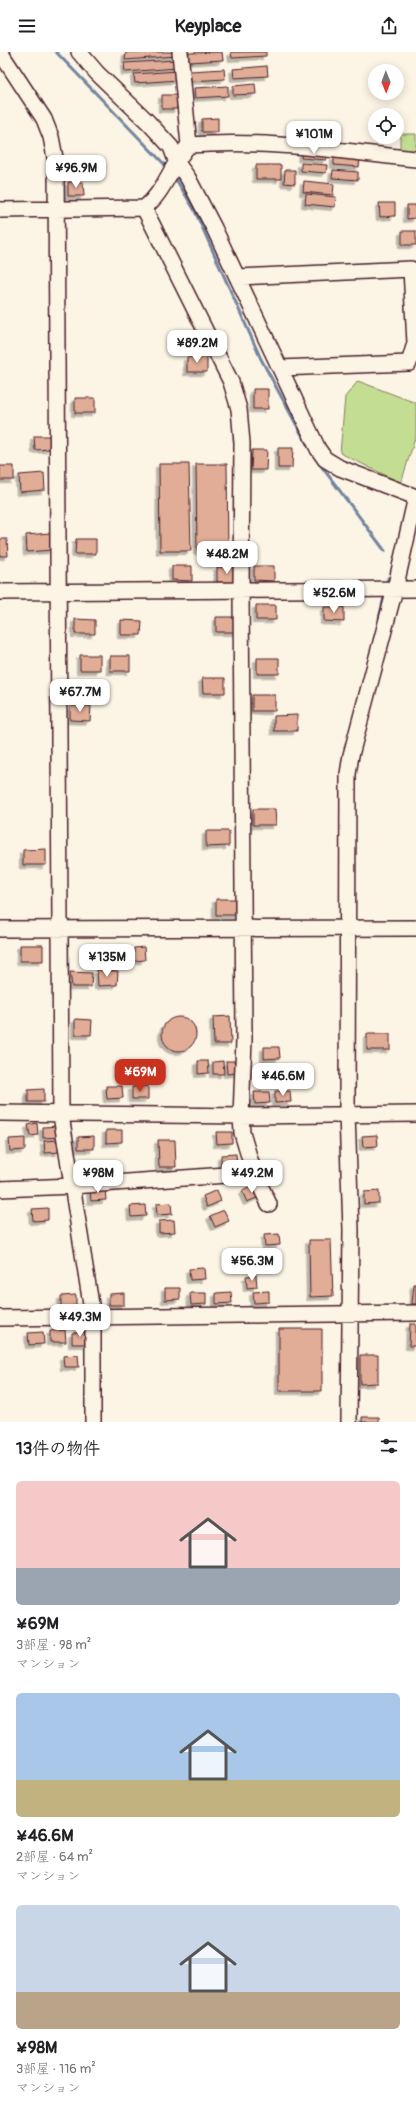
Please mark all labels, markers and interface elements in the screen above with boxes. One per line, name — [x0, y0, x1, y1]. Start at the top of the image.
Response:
icon: menu — [16, 15, 38, 37]
text: Keyplace — [175, 15, 241, 38]
icon: share — [378, 15, 400, 37]
north arrow — [368, 64, 404, 100]
map controls — [368, 64, 404, 144]
button: locate — [368, 108, 404, 144]
pin: ¥101M — [286, 121, 342, 155]
text: ¥101M — [295, 126, 333, 142]
pin: ¥96.9M — [43, 155, 109, 189]
text: ¥96.9M — [55, 160, 97, 176]
pin: ¥89.2M — [164, 330, 230, 364]
text: ¥89.2M — [176, 335, 218, 351]
pin: ¥48.2M — [194, 541, 260, 575]
text: ¥48.2M — [206, 546, 248, 562]
pin: ¥52.6M — [301, 580, 367, 614]
text: ¥52.6M — [312, 585, 356, 601]
pin: ¥67.7M — [47, 679, 113, 713]
text: ¥67.7M — [59, 684, 101, 700]
pin: ¥135M — [79, 944, 135, 978]
text: ¥135M — [88, 949, 126, 965]
pin: ¥69M — [116, 1059, 164, 1093]
pin: ¥46.6M — [250, 1063, 316, 1097]
text: ¥69M — [124, 1064, 156, 1080]
text: ¥46.6M — [261, 1068, 305, 1084]
pin: ¥98M — [74, 1160, 122, 1194]
pin: ¥49.2M — [219, 1160, 285, 1194]
text: ¥98M — [82, 1165, 114, 1181]
text: ¥49.2M — [231, 1165, 273, 1181]
pin: ¥56.3M — [219, 1248, 285, 1282]
text: ¥56.3M — [230, 1253, 274, 1269]
pin: ¥49.3M — [47, 1304, 113, 1338]
text: ¥49.3M — [59, 1309, 101, 1325]
icon: filters — [378, 1435, 400, 1457]
text: 13件の物件 — [16, 1438, 100, 1459]
icon: home — [172, 1507, 244, 1579]
text: ¥69M — [16, 1613, 59, 1634]
text: 3部屋 · 98 m² — [16, 1637, 91, 1653]
text: マンション — [16, 1656, 80, 1672]
icon: home — [172, 1719, 244, 1791]
text: ¥46.6M — [16, 1825, 73, 1846]
text: 2部屋 · 64 m² — [16, 1849, 93, 1865]
text: マンション — [16, 1868, 80, 1884]
icon: home — [172, 1931, 244, 2003]
text: ¥98M — [16, 2037, 57, 2058]
text: 3部屋 · 116 m² — [16, 2061, 96, 2077]
text: マンション — [16, 2080, 80, 2096]

